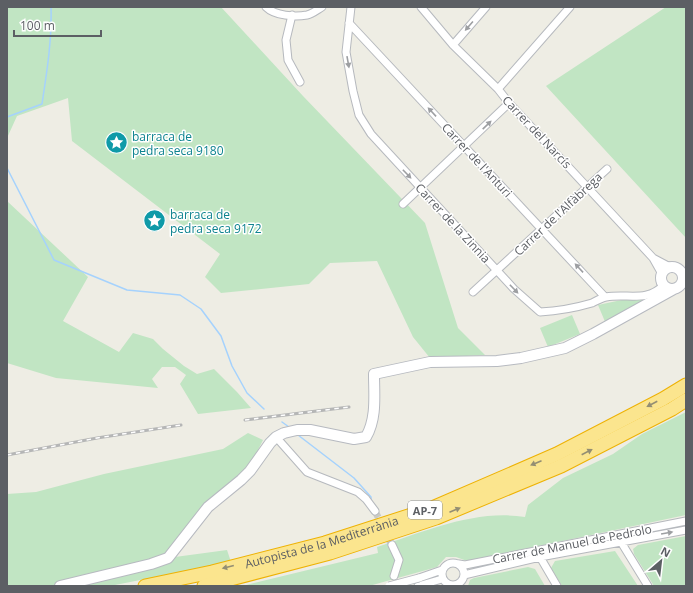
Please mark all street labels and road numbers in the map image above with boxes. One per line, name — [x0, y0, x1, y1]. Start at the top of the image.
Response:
street label: Carrer del Narcís — [499, 92, 576, 172]
street label: Carrer de l'Anturi — [438, 119, 516, 201]
street label: Carrer de l'Alfàbrega — [510, 169, 606, 259]
street label: Carrer de la Zinnia — [412, 179, 494, 267]
road number: AP-7 — [408, 501, 442, 519]
street label: Autopista de la Mediterrània — [243, 511, 400, 572]
street label: Carrer de Manuel de Pedrolo — [491, 520, 653, 568]

